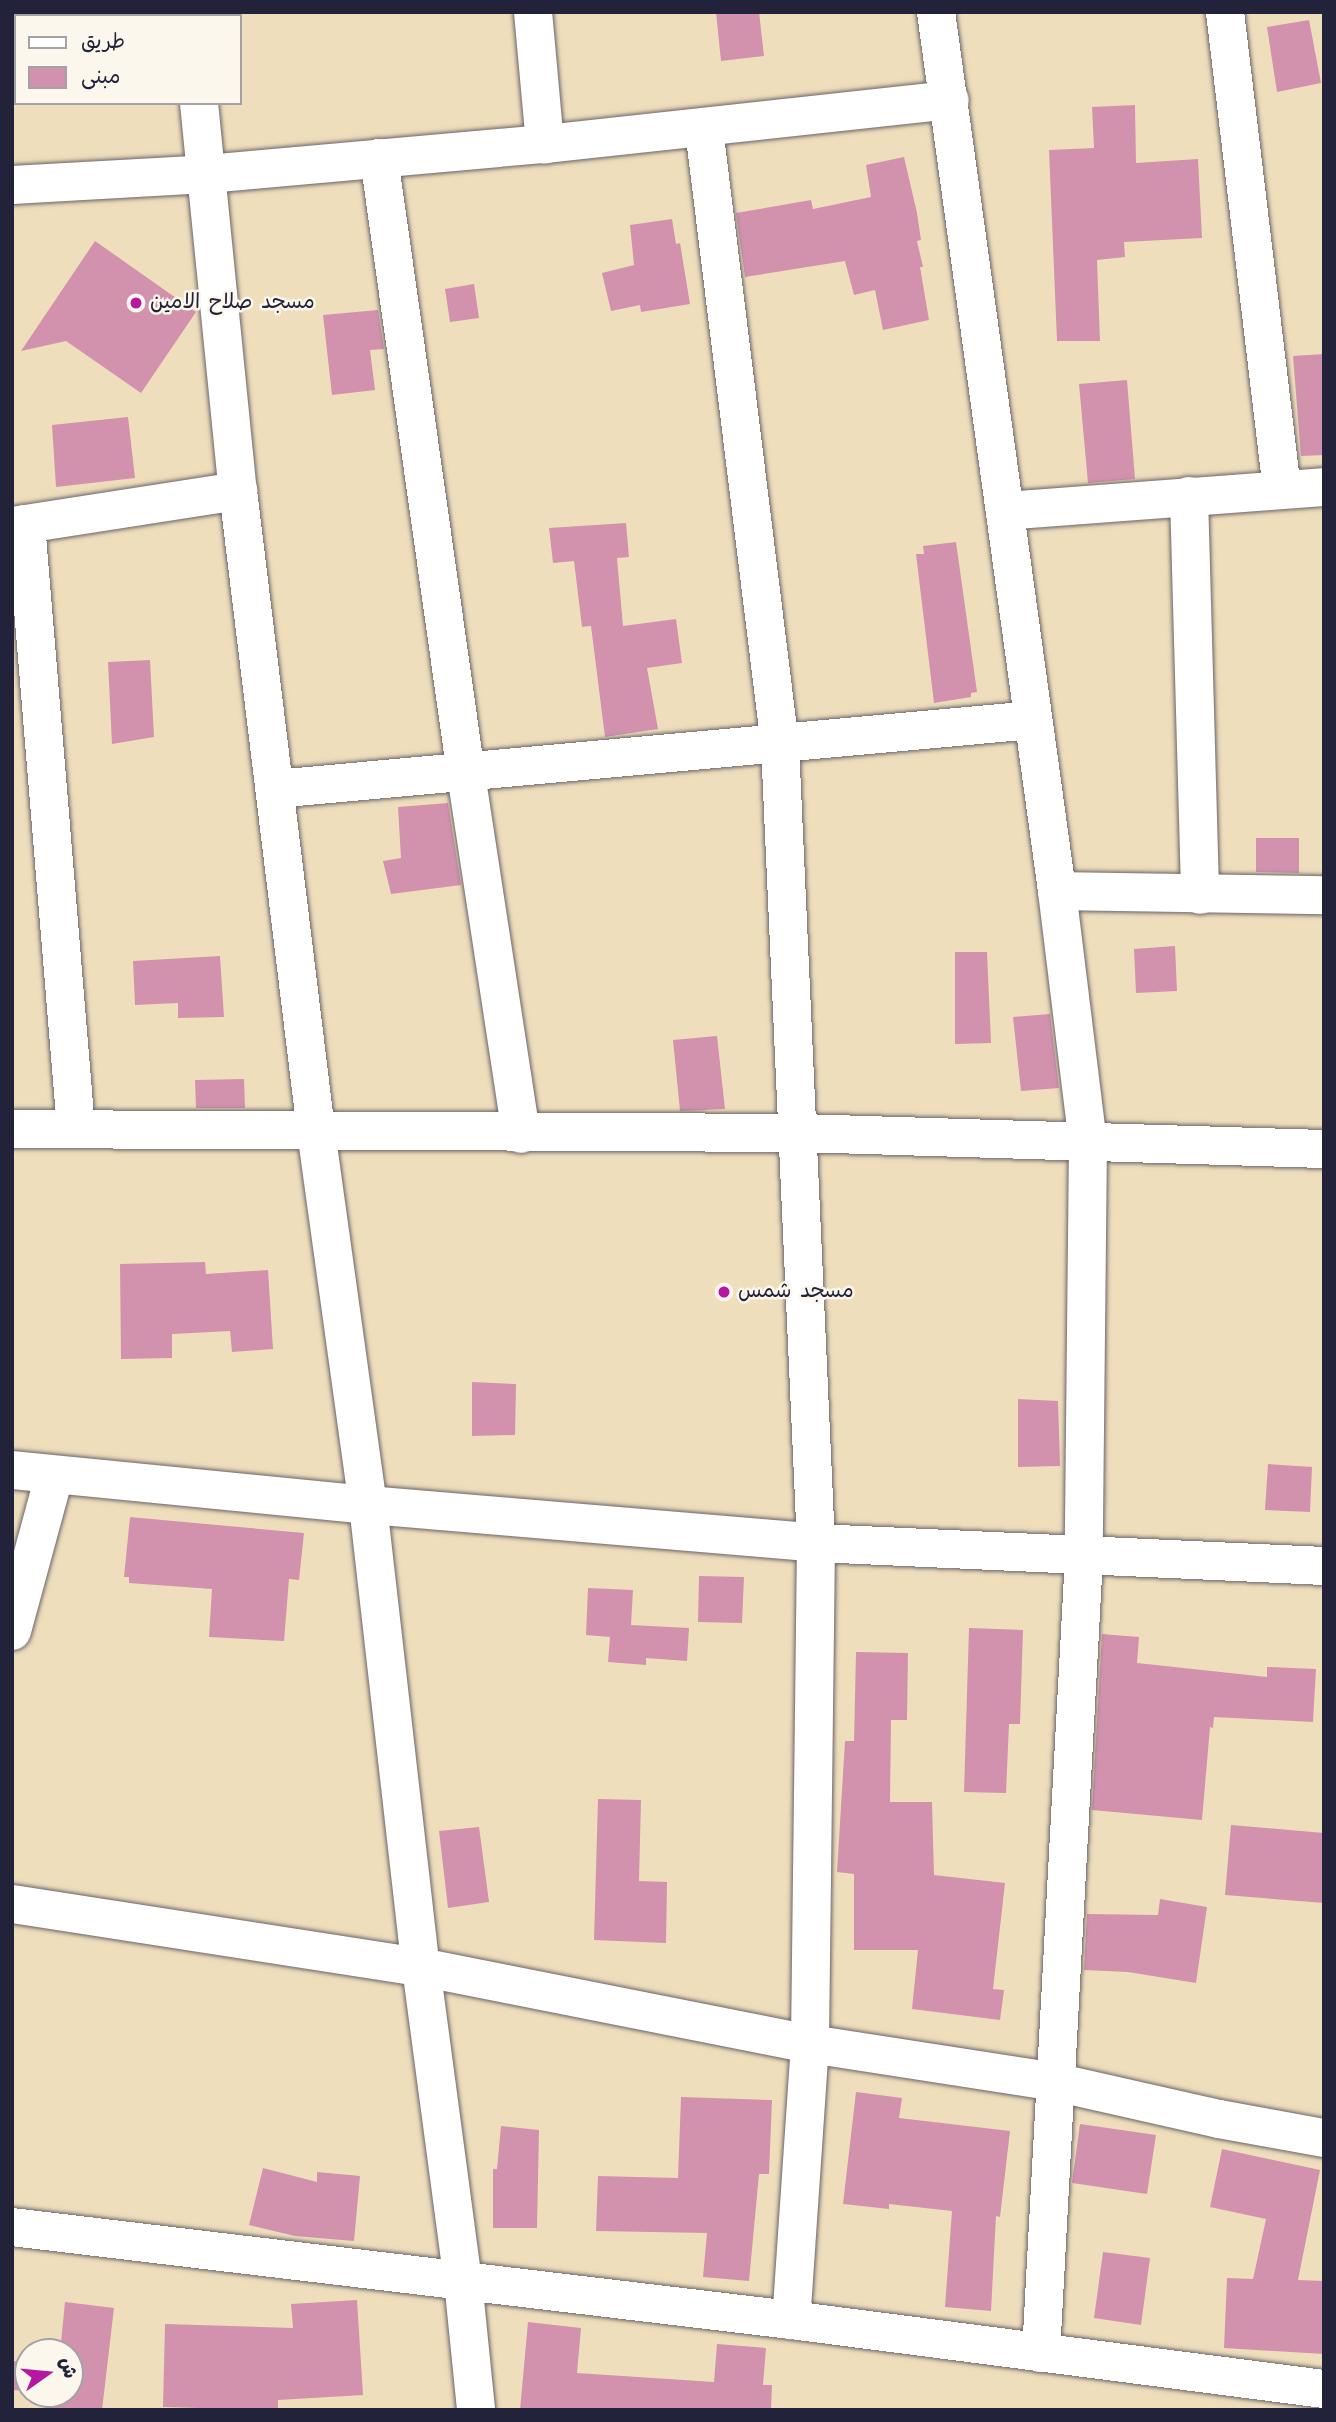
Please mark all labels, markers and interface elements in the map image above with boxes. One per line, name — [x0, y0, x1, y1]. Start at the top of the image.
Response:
legend — [14, 14, 242, 105]
text: طريق — [81, 26, 125, 59]
text: مبنى — [81, 61, 120, 94]
place label: مسجد صلاح الامين — [150, 290, 315, 316]
marker: مسجد صلاح الامين — [128, 295, 144, 311]
place label: مسجد شمس — [738, 1279, 854, 1305]
marker: مسجد شمس — [716, 1284, 732, 1300]
north arrow — [14, 2338, 84, 2408]
text: ش — [50, 2354, 85, 2382]

